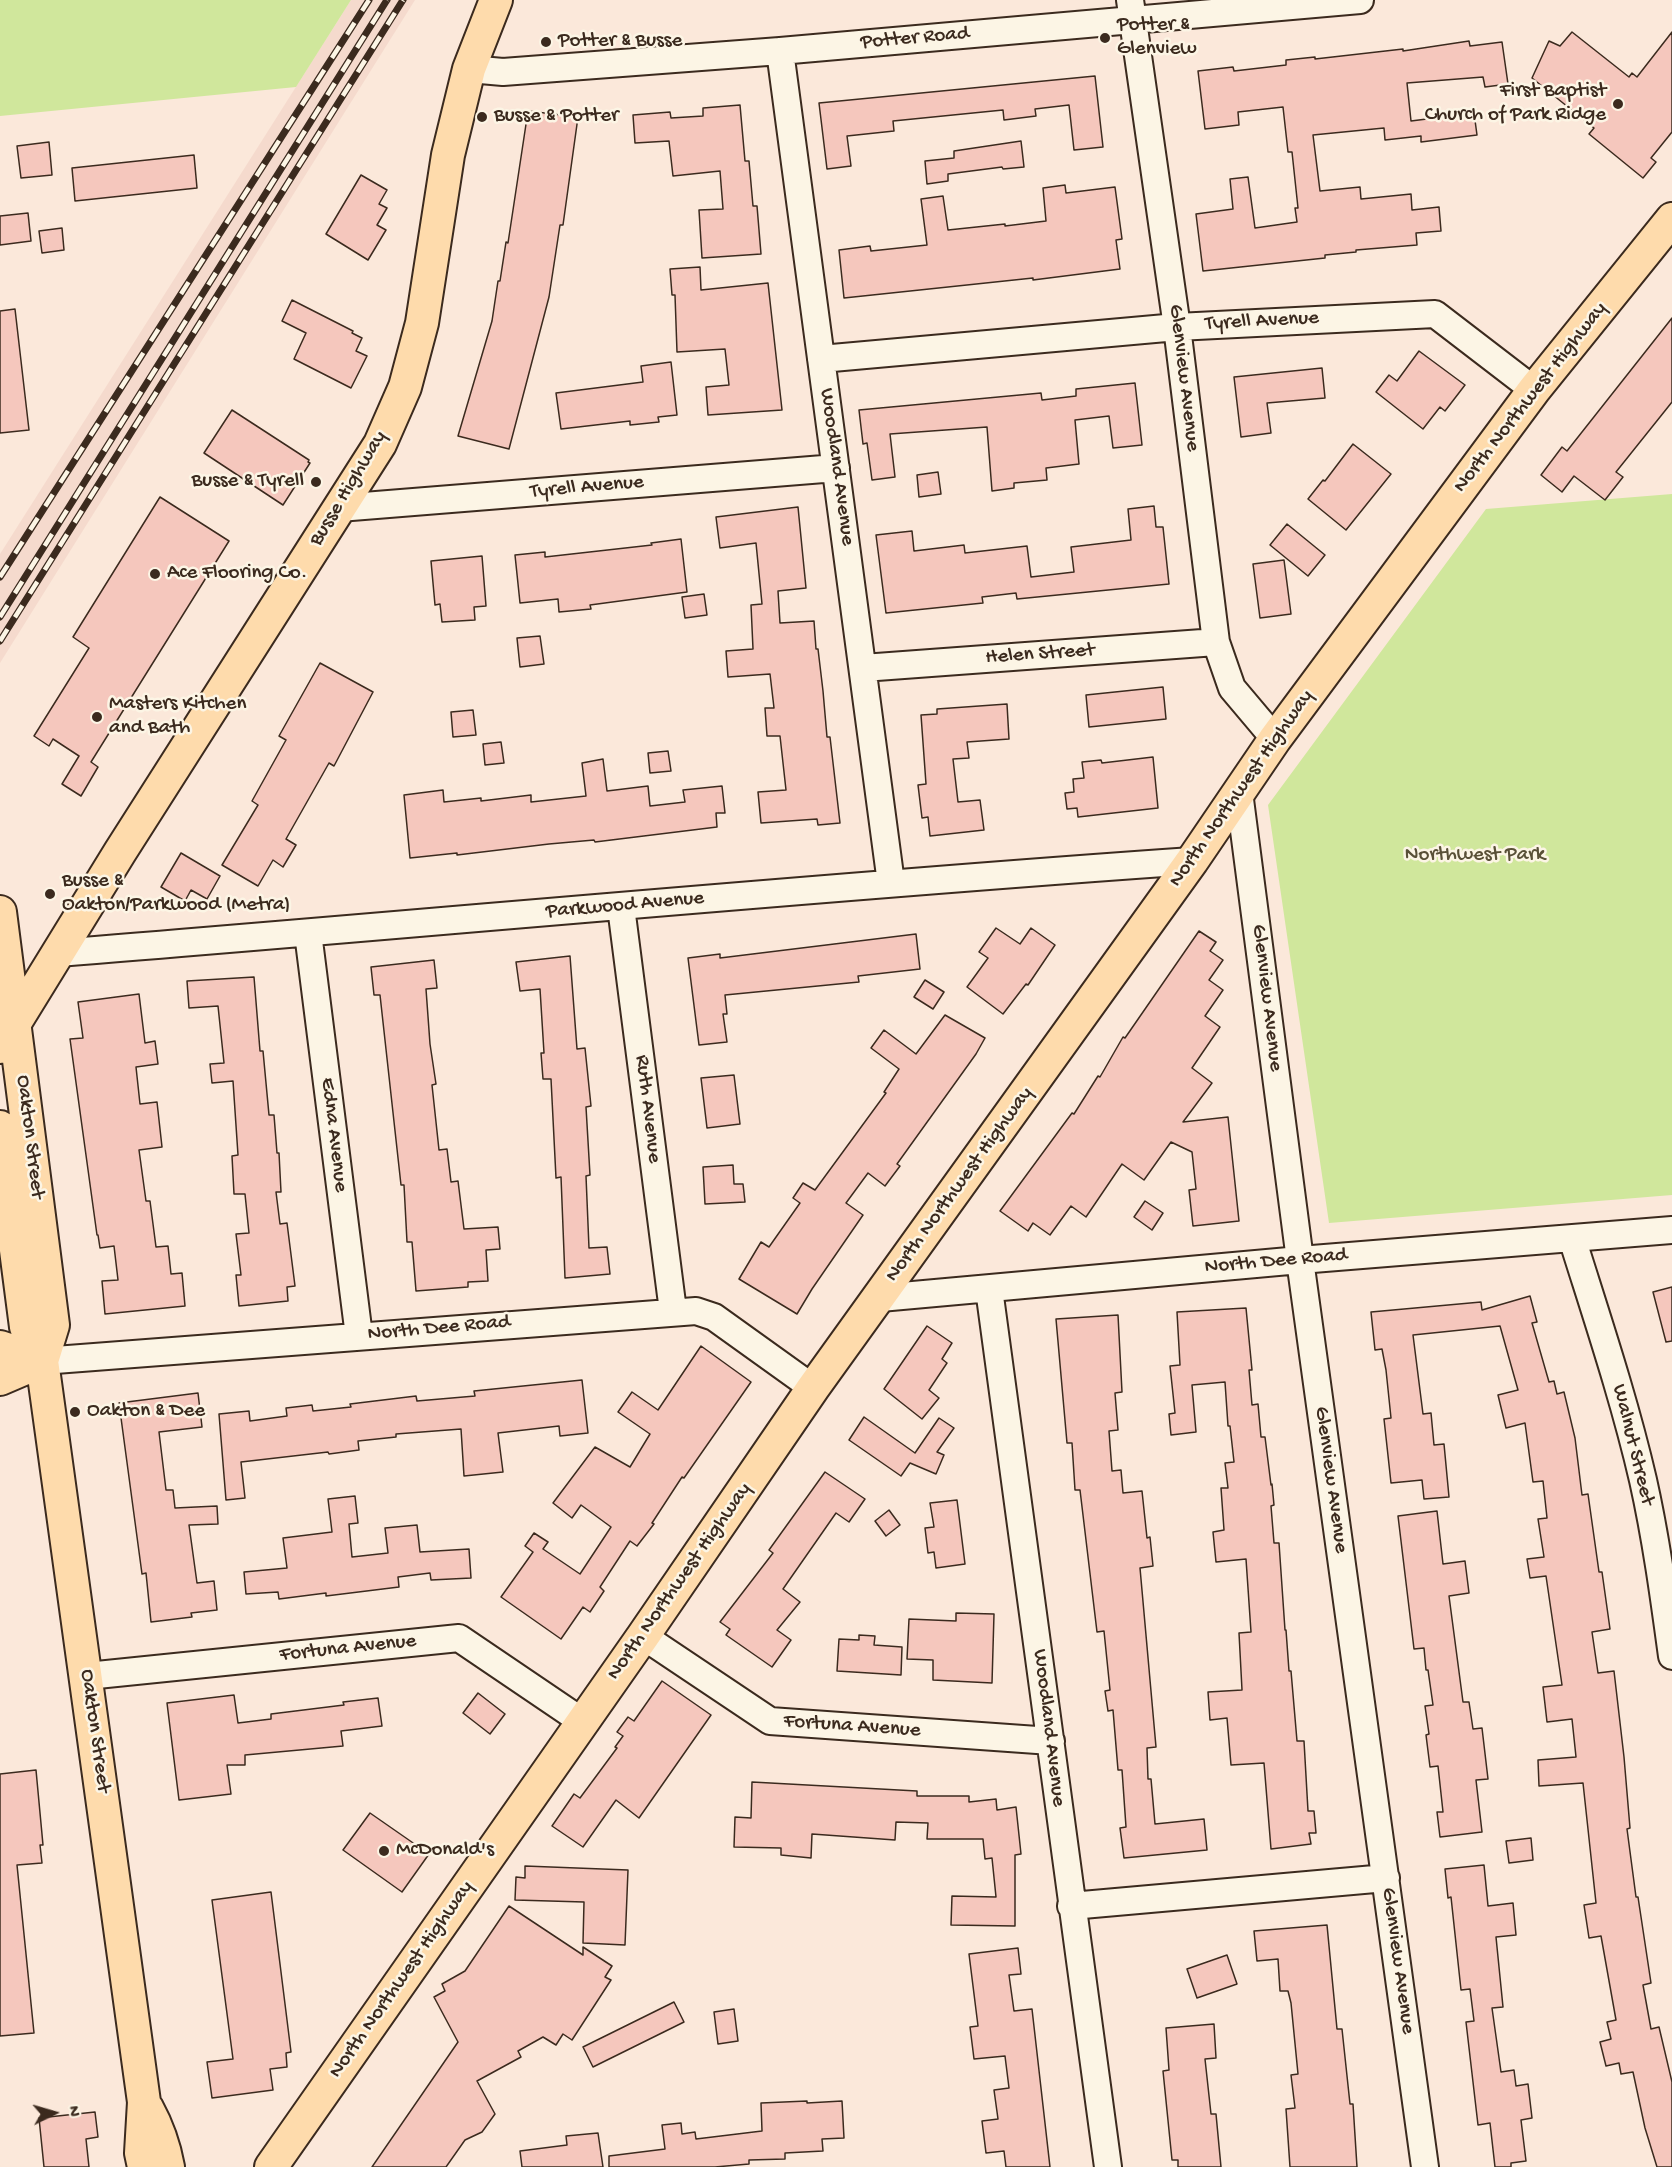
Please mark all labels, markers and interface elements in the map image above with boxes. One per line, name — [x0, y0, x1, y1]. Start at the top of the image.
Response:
place label: Potter & Glenview — [1117, 13, 1197, 63]
street label: Potter Road — [860, 22, 970, 56]
place label: Potter & Busse — [558, 29, 682, 55]
marker: Potter & Glenview — [1098, 31, 1112, 45]
marker: Potter & Busse — [539, 35, 553, 49]
place label: First Baptist Church of Park Ridge — [1425, 79, 1606, 129]
marker: First Baptist Church of Park Ridge — [1611, 97, 1625, 111]
place label: Busse & Potter — [494, 104, 618, 130]
marker: Busse & Potter — [475, 110, 489, 124]
street label: North Northwest Highway — [1449, 298, 1613, 498]
street label: Glenview Avenue — [1161, 303, 1205, 453]
street label: Tyrell Avenue — [1204, 306, 1320, 338]
street label: Woodland Avenue — [812, 387, 860, 547]
street label: Busse Highway — [305, 427, 393, 551]
place label: Busse & Tyrell — [192, 469, 304, 495]
street label: Tyrell Avenue — [529, 470, 645, 506]
marker: Busse & Tyrell — [309, 475, 323, 489]
place label: Ace Flooring Co. — [167, 561, 307, 587]
marker: Ace Flooring Co. — [148, 567, 162, 581]
street label: Helen Street — [985, 639, 1095, 671]
street label: North Northwest Highway — [1164, 685, 1320, 893]
place label: Masters Kitchen and Bath — [109, 692, 246, 742]
marker: Masters Kitchen and Bath — [90, 710, 104, 724]
park label: Northwest Park — [1405, 843, 1545, 869]
place label: Busse & Oakton/Parkwood (Metra) — [62, 869, 291, 919]
marker: Busse & Oakton/Parkwood (Metra) — [43, 887, 57, 901]
street label: Parkwood Avenue — [545, 887, 705, 925]
street label: Glenview Avenue — [1244, 923, 1288, 1073]
street label: Ruth Avenue — [628, 1053, 666, 1165]
street label: Oakton Street — [9, 1074, 49, 1200]
street label: Edna Avenue — [313, 1076, 353, 1194]
street label: North Northwest Highway — [881, 1082, 1039, 1288]
street label: North Dee Road — [1204, 1243, 1348, 1281]
street label: North Dee Road — [367, 1310, 511, 1348]
street label: Walnut Street — [1605, 1382, 1659, 1508]
place label: Oakton & Dee — [87, 1399, 205, 1425]
marker: Oakton & Dee — [68, 1405, 82, 1419]
street label: Glenview Avenue — [1307, 1405, 1353, 1555]
street label: North Northwest Highway — [602, 1478, 758, 1686]
street label: Fortuna Avenue — [278, 1629, 418, 1669]
street label: Woodland Avenue — [1026, 1648, 1070, 1808]
street label: Oakton Street — [73, 1668, 115, 1794]
street label: Fortuna Avenue — [783, 1710, 921, 1744]
place label: McDonald's — [396, 1838, 494, 1864]
marker: McDonald's — [377, 1844, 391, 1858]
street label: North Northwest Highway — [324, 1876, 480, 2084]
street label: Glenview Avenue — [1374, 1886, 1420, 2036]
north arrow — [24, 2083, 84, 2143]
text: N — [63, 2105, 82, 2117]

